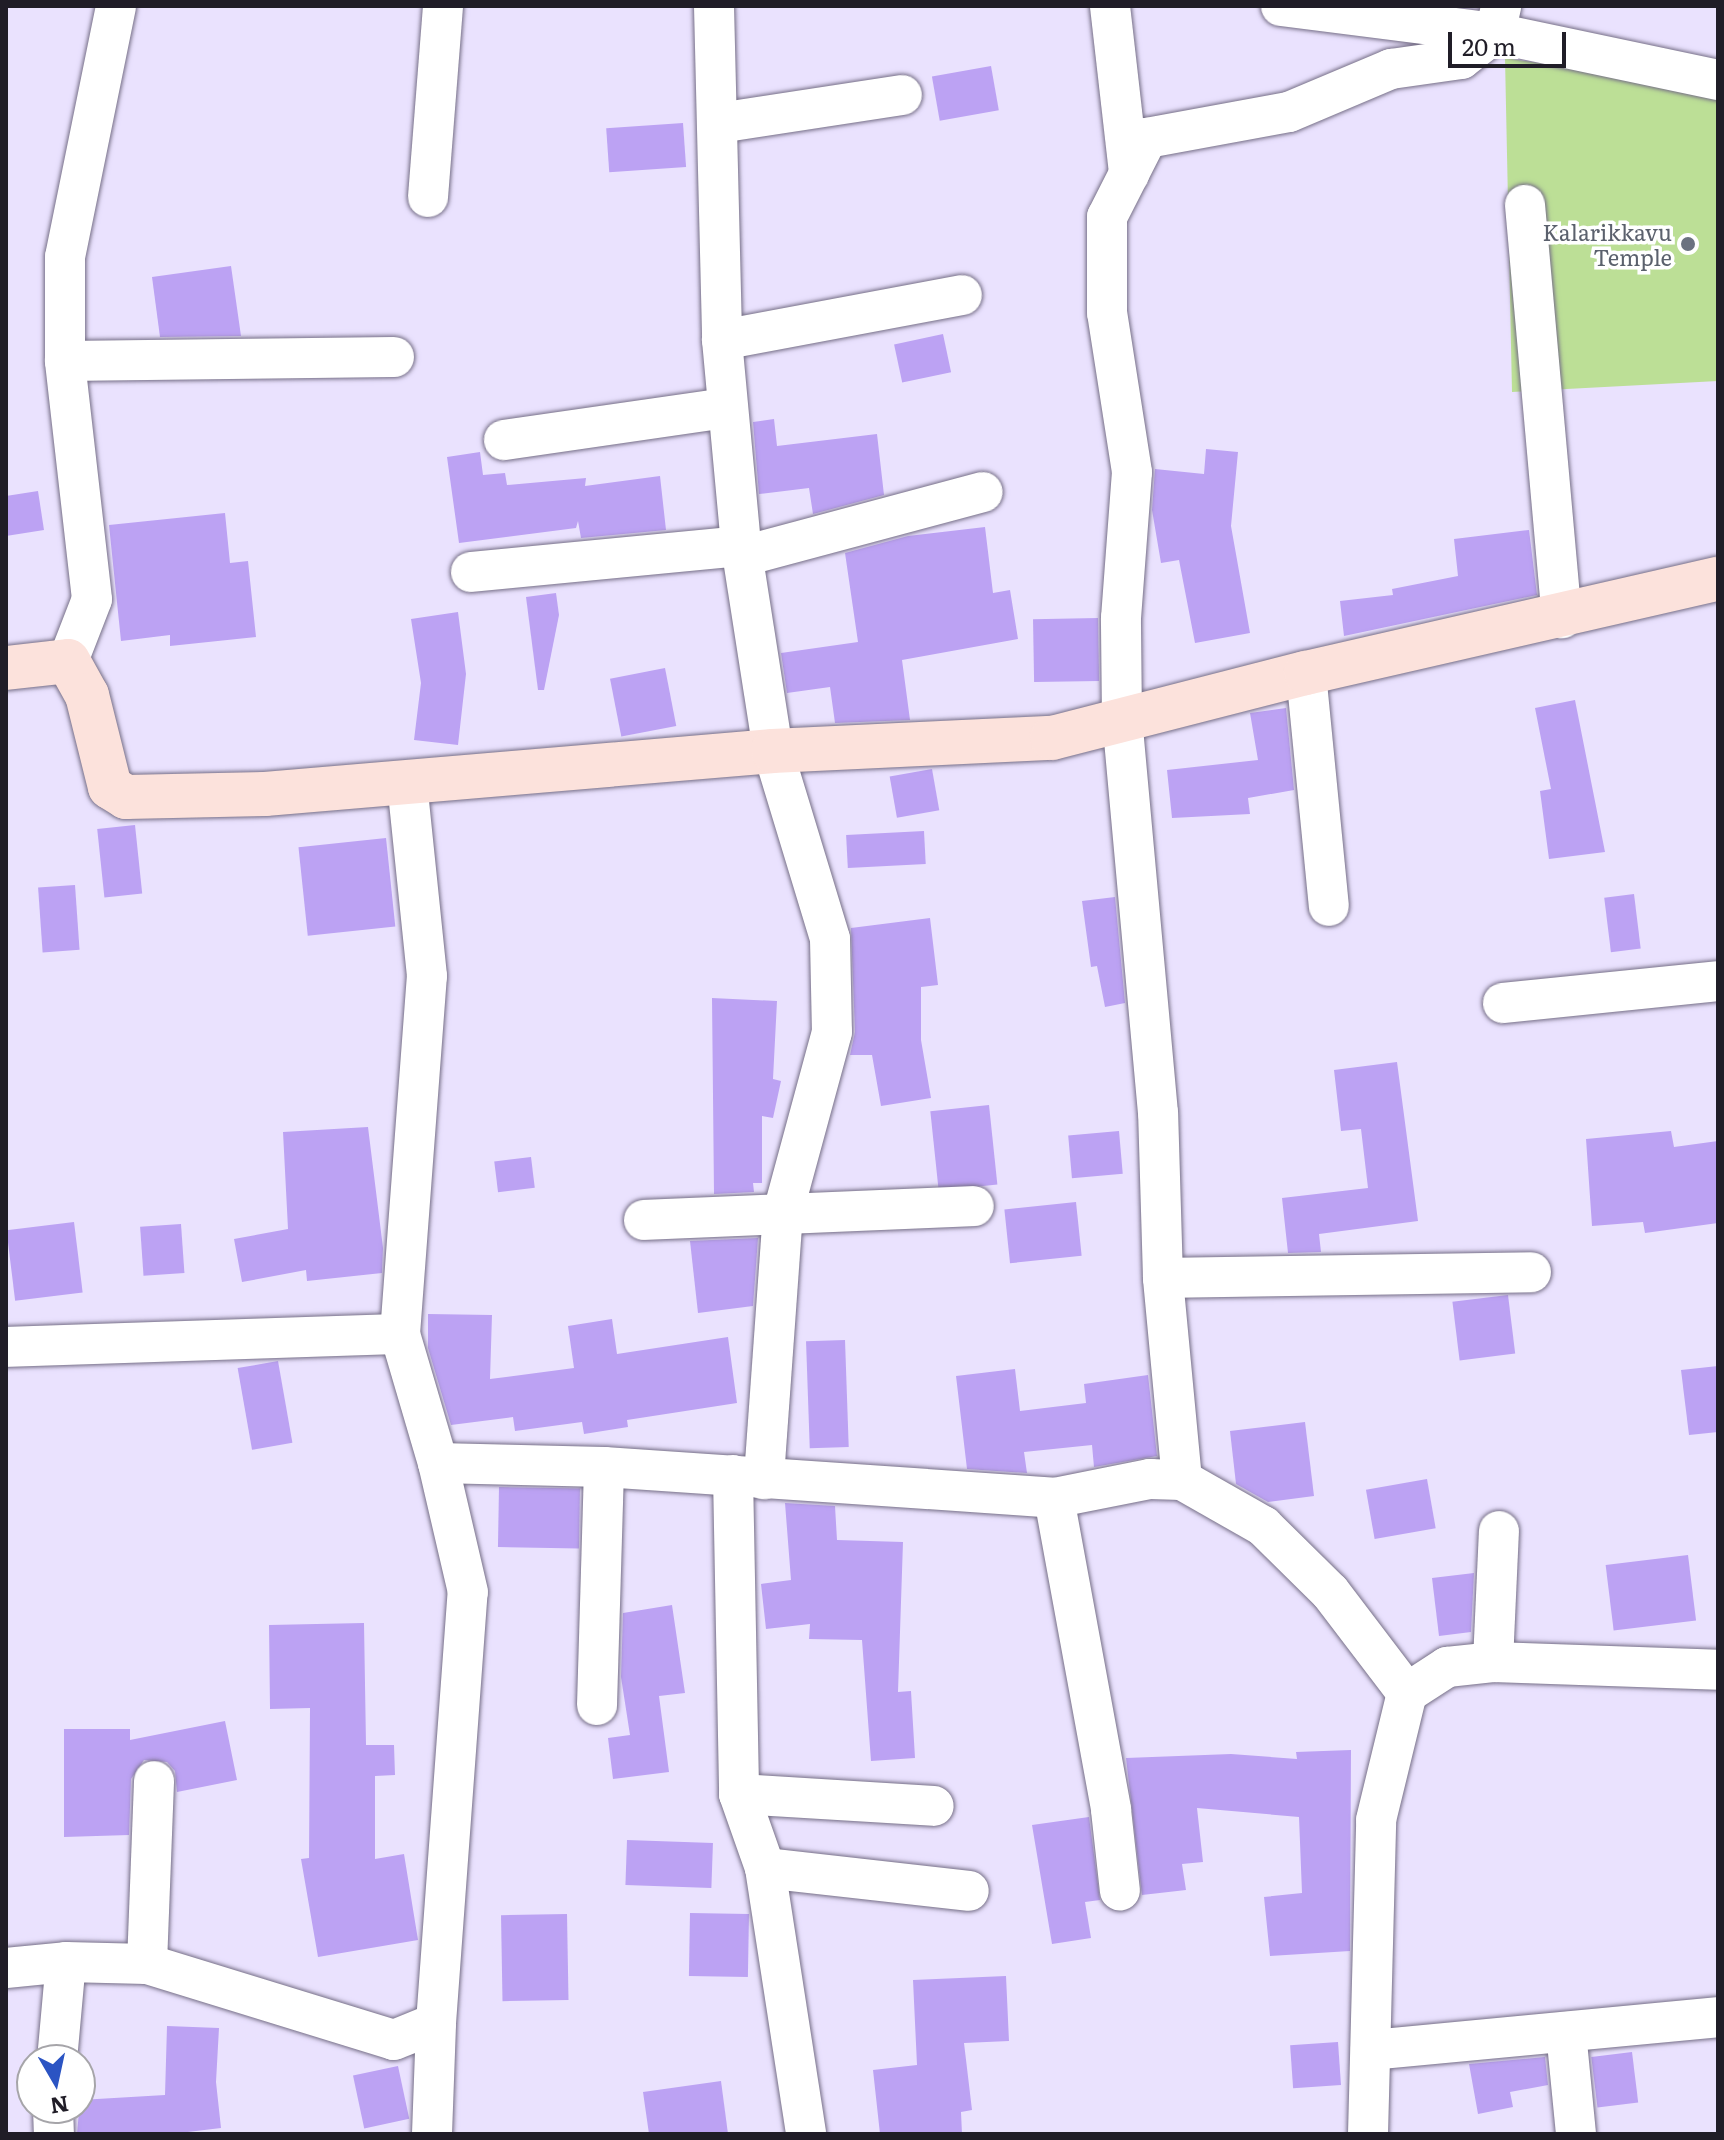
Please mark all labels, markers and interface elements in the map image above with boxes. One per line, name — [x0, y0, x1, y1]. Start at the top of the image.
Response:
scale bar — [1452, 16, 1570, 66]
text: 20 m — [1462, 28, 1516, 63]
place label: Kalarikkavu Temple — [1542, 218, 1672, 270]
marker: Kalarikkavu Temple — [1679, 235, 1697, 253]
north arrow — [16, 2044, 96, 2124]
text: N — [48, 2088, 71, 2124]

